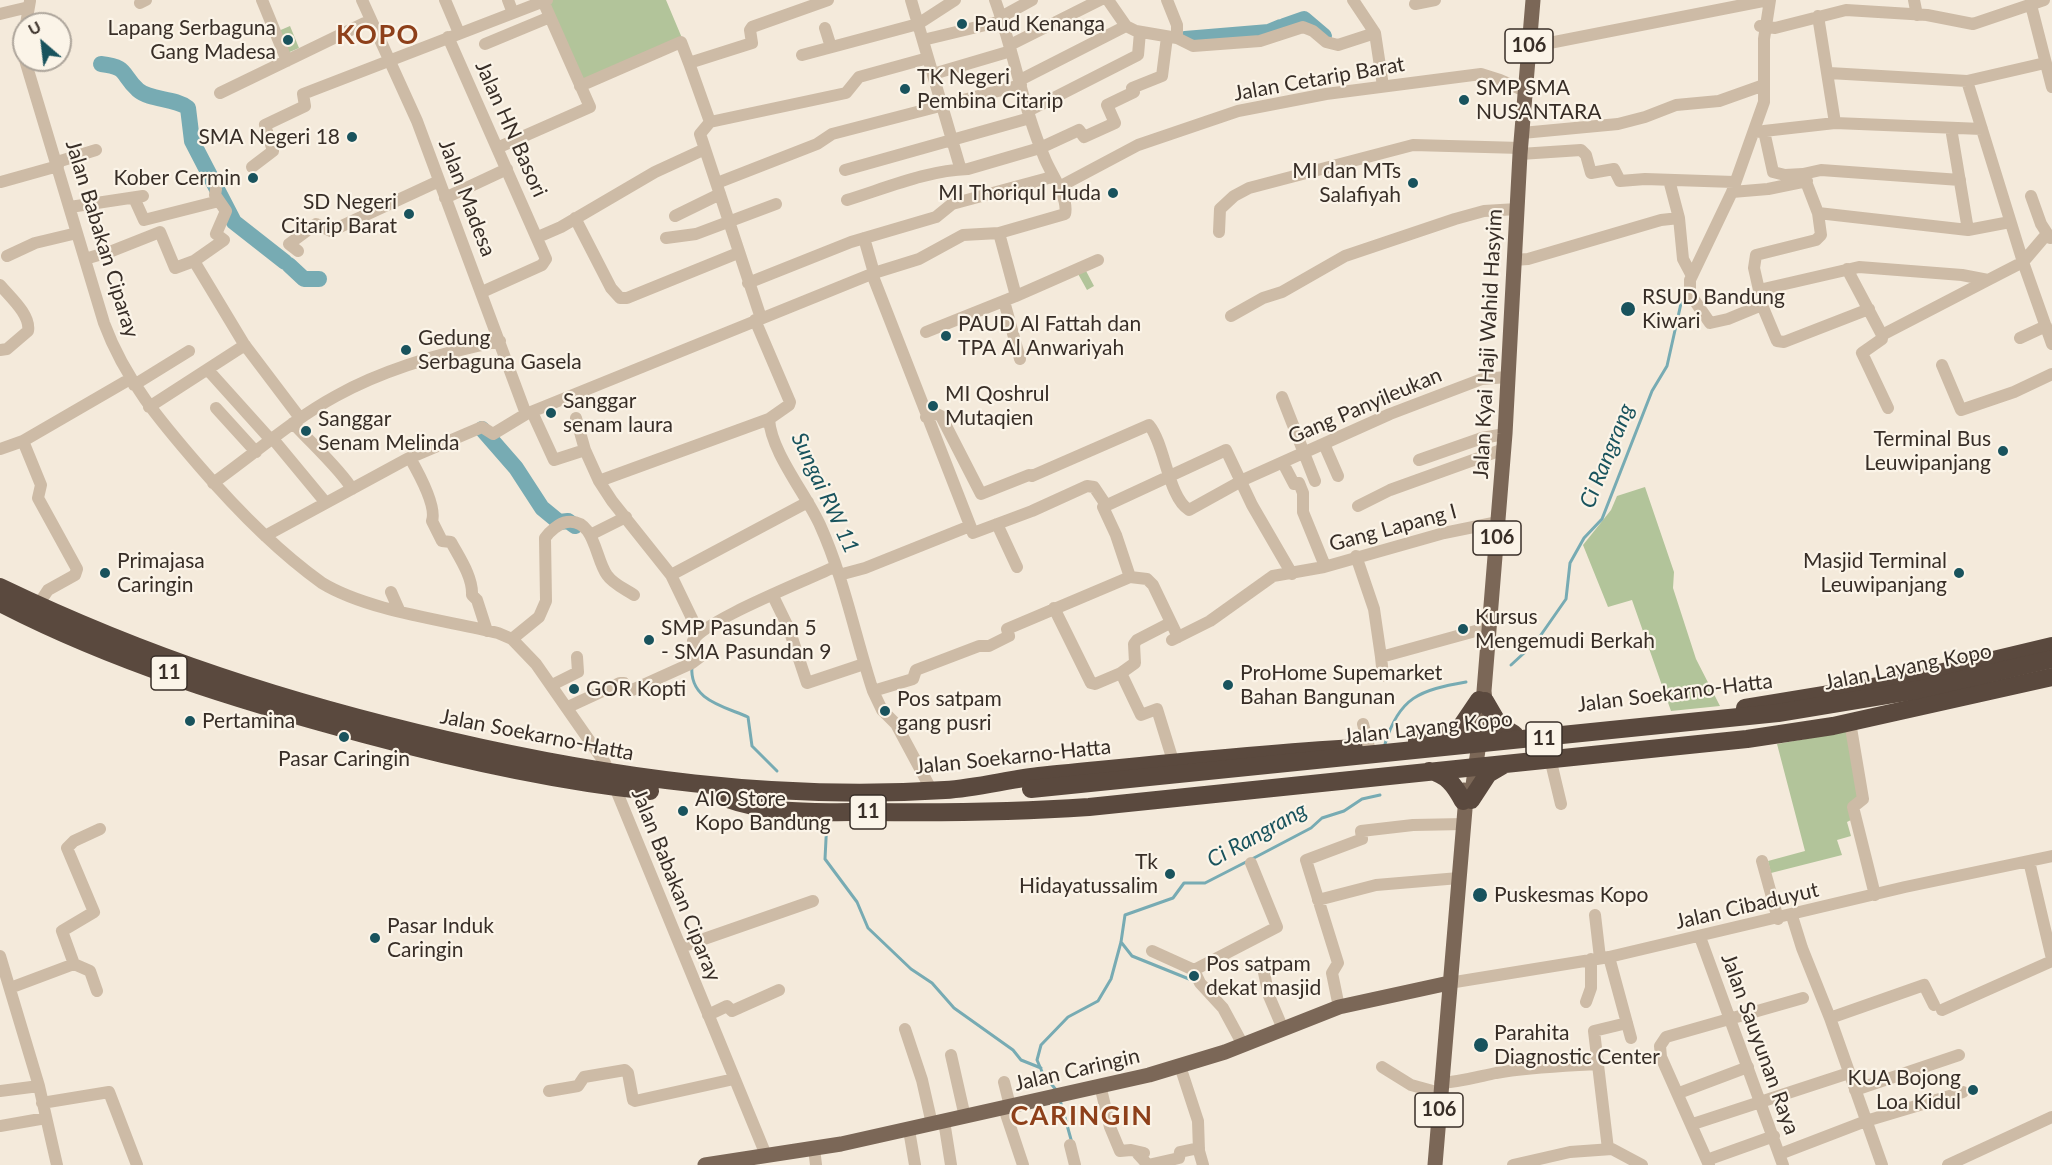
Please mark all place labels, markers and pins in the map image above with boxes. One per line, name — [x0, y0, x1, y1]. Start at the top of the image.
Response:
place label: Paud Kenanga — [974, 11, 1105, 37]
place label: Lapang Serbaguna Gang Madesa — [108, 15, 276, 65]
marker: Paud Kenanga — [955, 17, 969, 31]
marker: Lapang Serbaguna Gang Madesa — [281, 33, 295, 47]
place label: TK Negeri Pembina Citarip — [917, 64, 1063, 114]
place label: SMP SMA NUSANTARA — [1476, 75, 1601, 125]
marker: TK Negeri Pembina Citarip — [898, 82, 912, 96]
marker: SMP SMA NUSANTARA — [1457, 93, 1471, 107]
place label: SMA Negeri 18 — [198, 124, 340, 150]
marker: SMA Negeri 18 — [345, 130, 359, 144]
place label: MI dan MTs Salafiyah — [1292, 158, 1401, 208]
place label: Kober Cermin — [114, 165, 241, 191]
marker: Kober Cermin — [246, 171, 260, 185]
marker: MI dan MTs Salafiyah — [1406, 176, 1420, 190]
place label: MI Thoriqul Huda — [938, 180, 1101, 206]
marker: MI Thoriqul Huda — [1106, 186, 1120, 200]
place label: SD Negeri Citarip Barat — [281, 189, 397, 239]
marker: SD Negeri Citarip Barat — [402, 207, 416, 221]
place label: RSUD Bandung Kiwari — [1642, 284, 1785, 334]
marker: RSUD Bandung Kiwari — [1619, 300, 1637, 318]
place label: PAUD Al Fattah dan TPA Al Anwariyah — [958, 311, 1141, 361]
place label: Gedung Serbaguna Gasela — [418, 325, 582, 375]
marker: PAUD Al Fattah dan TPA Al Anwariyah — [939, 329, 953, 343]
marker: Gedung Serbaguna Gasela — [399, 343, 413, 357]
place label: MI Qoshrul Mutaqien — [945, 381, 1049, 431]
place label: Sanggar senam laura — [563, 388, 673, 438]
marker: MI Qoshrul Mutaqien — [926, 399, 940, 413]
place label: Sanggar Senam Melinda — [318, 406, 459, 456]
marker: Sanggar senam laura — [544, 406, 558, 420]
marker: Sanggar Senam Melinda — [299, 424, 313, 438]
place label: Terminal Bus Leuwipanjang — [1865, 426, 1991, 476]
marker: Terminal Bus Leuwipanjang — [1996, 444, 2010, 458]
place label: Primajasa Caringin — [117, 548, 205, 598]
place label: Masjid Terminal Leuwipanjang — [1803, 548, 1947, 598]
marker: Primajasa Caringin — [98, 566, 112, 580]
marker: Masjid Terminal Leuwipanjang — [1952, 566, 1966, 580]
place label: Kursus Mengemudi Berkah — [1475, 604, 1655, 654]
place label: SMP Pasundan 5 - SMA Pasundan 9 — [661, 615, 831, 665]
marker: Kursus Mengemudi Berkah — [1456, 622, 1470, 636]
marker: SMP Pasundan 5 - SMA Pasundan 9 — [642, 633, 656, 647]
place label: ProHome Supemarket Bahan Bangunan — [1240, 660, 1442, 710]
place label: GOR Kopti — [586, 676, 686, 702]
marker: ProHome Supemarket Bahan Bangunan — [1221, 678, 1235, 692]
marker: GOR Kopti — [567, 682, 581, 696]
place label: Pos satpam gang pusri — [897, 686, 1002, 736]
marker: Pos satpam gang pusri — [878, 704, 892, 718]
place label: Pertamina — [202, 708, 295, 734]
marker: Pertamina — [183, 714, 197, 728]
marker: Pasar Caringin — [337, 730, 351, 744]
place label: Pasar Caringin — [278, 746, 410, 772]
place label: AIO Store Kopo Bandung — [695, 786, 831, 836]
marker: AIO Store Kopo Bandung — [676, 804, 690, 818]
place label: Tk Hidayatussalim — [1019, 849, 1158, 899]
marker: Tk Hidayatussalim — [1163, 867, 1177, 881]
place label: Puskesmas Kopo — [1494, 882, 1648, 908]
marker: Puskesmas Kopo — [1471, 886, 1489, 904]
place label: Pasar Induk Caringin — [387, 913, 494, 963]
marker: Pasar Induk Caringin — [368, 931, 382, 945]
place label: Pos satpam dekat masjid — [1206, 951, 1321, 1001]
marker: Pos satpam dekat masjid — [1187, 969, 1201, 983]
place label: Parahita Diagnostic Center — [1494, 1020, 1660, 1070]
marker: Parahita Diagnostic Center — [1472, 1036, 1490, 1054]
place label: KUA Bojong Loa Kidul — [1847, 1065, 1961, 1115]
marker: KUA Bojong Loa Kidul — [1966, 1083, 1980, 1097]

